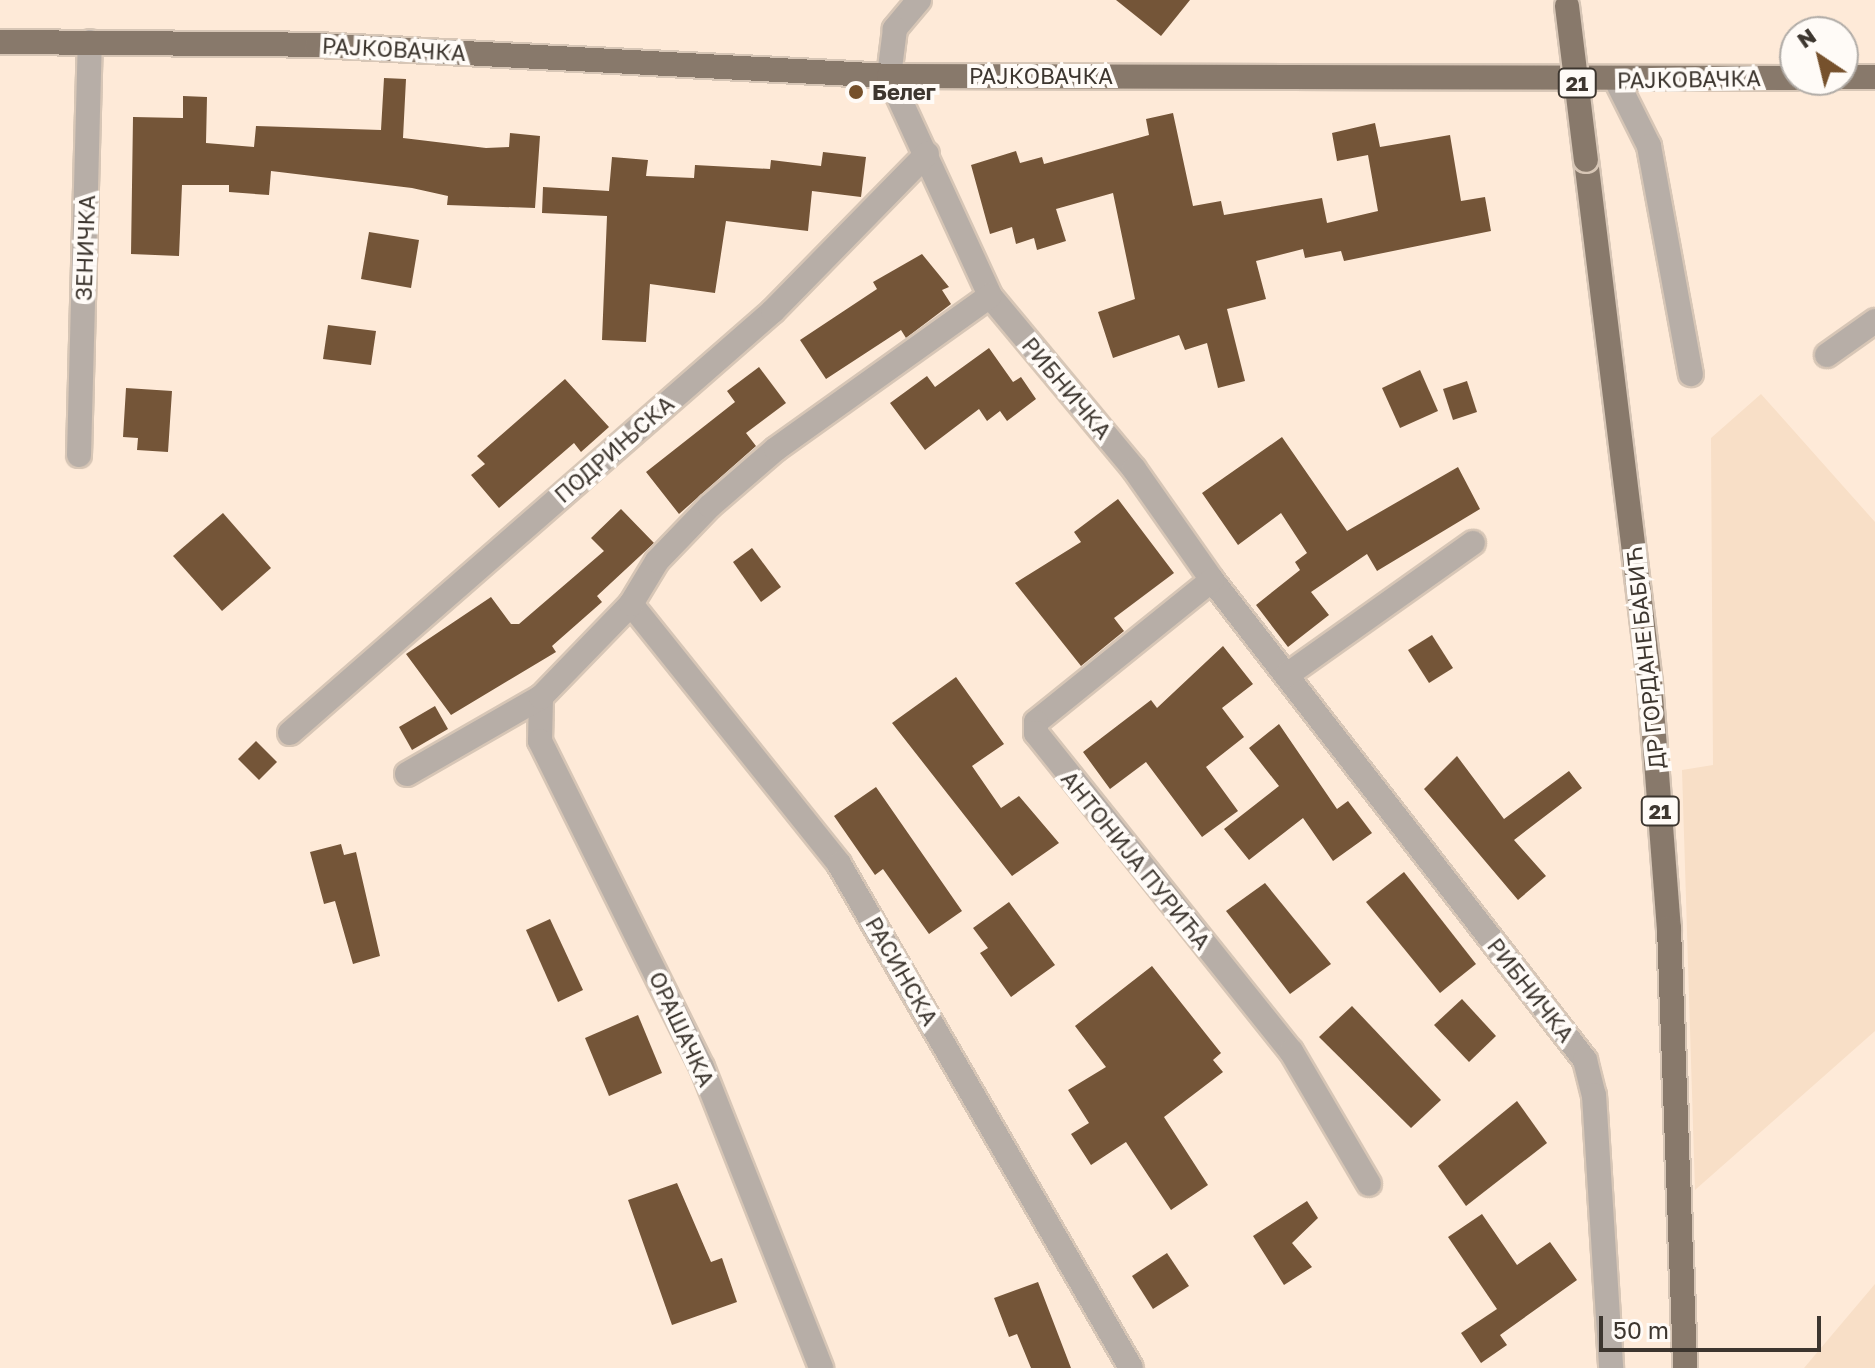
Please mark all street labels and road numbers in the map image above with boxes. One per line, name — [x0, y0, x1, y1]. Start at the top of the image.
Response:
street label: РАЈКОВАЧКА — [321, 32, 467, 66]
street label: РАЈКОВАЧКА — [969, 63, 1113, 89]
street label: РАЈКОВАЧКА — [1617, 65, 1761, 93]
road number: 21 — [1557, 67, 1597, 99]
street label: ЗЕНИЧКА — [70, 194, 100, 302]
street label: РИБНИЧКА — [1017, 332, 1117, 444]
street label: ПОДРИЊСКА — [549, 390, 679, 508]
street label: ДР ГОРДАНЕ БАБИЋ — [1620, 546, 1670, 770]
street label: АНТОНИЈА ПУРИЋА — [1056, 766, 1216, 954]
road number: 21 — [1640, 795, 1680, 827]
street label: РАСИНСКА — [860, 912, 944, 1030]
street label: РИБНИЧКА — [1482, 933, 1580, 1047]
street label: ОРАШАЧКА — [644, 967, 720, 1091]

